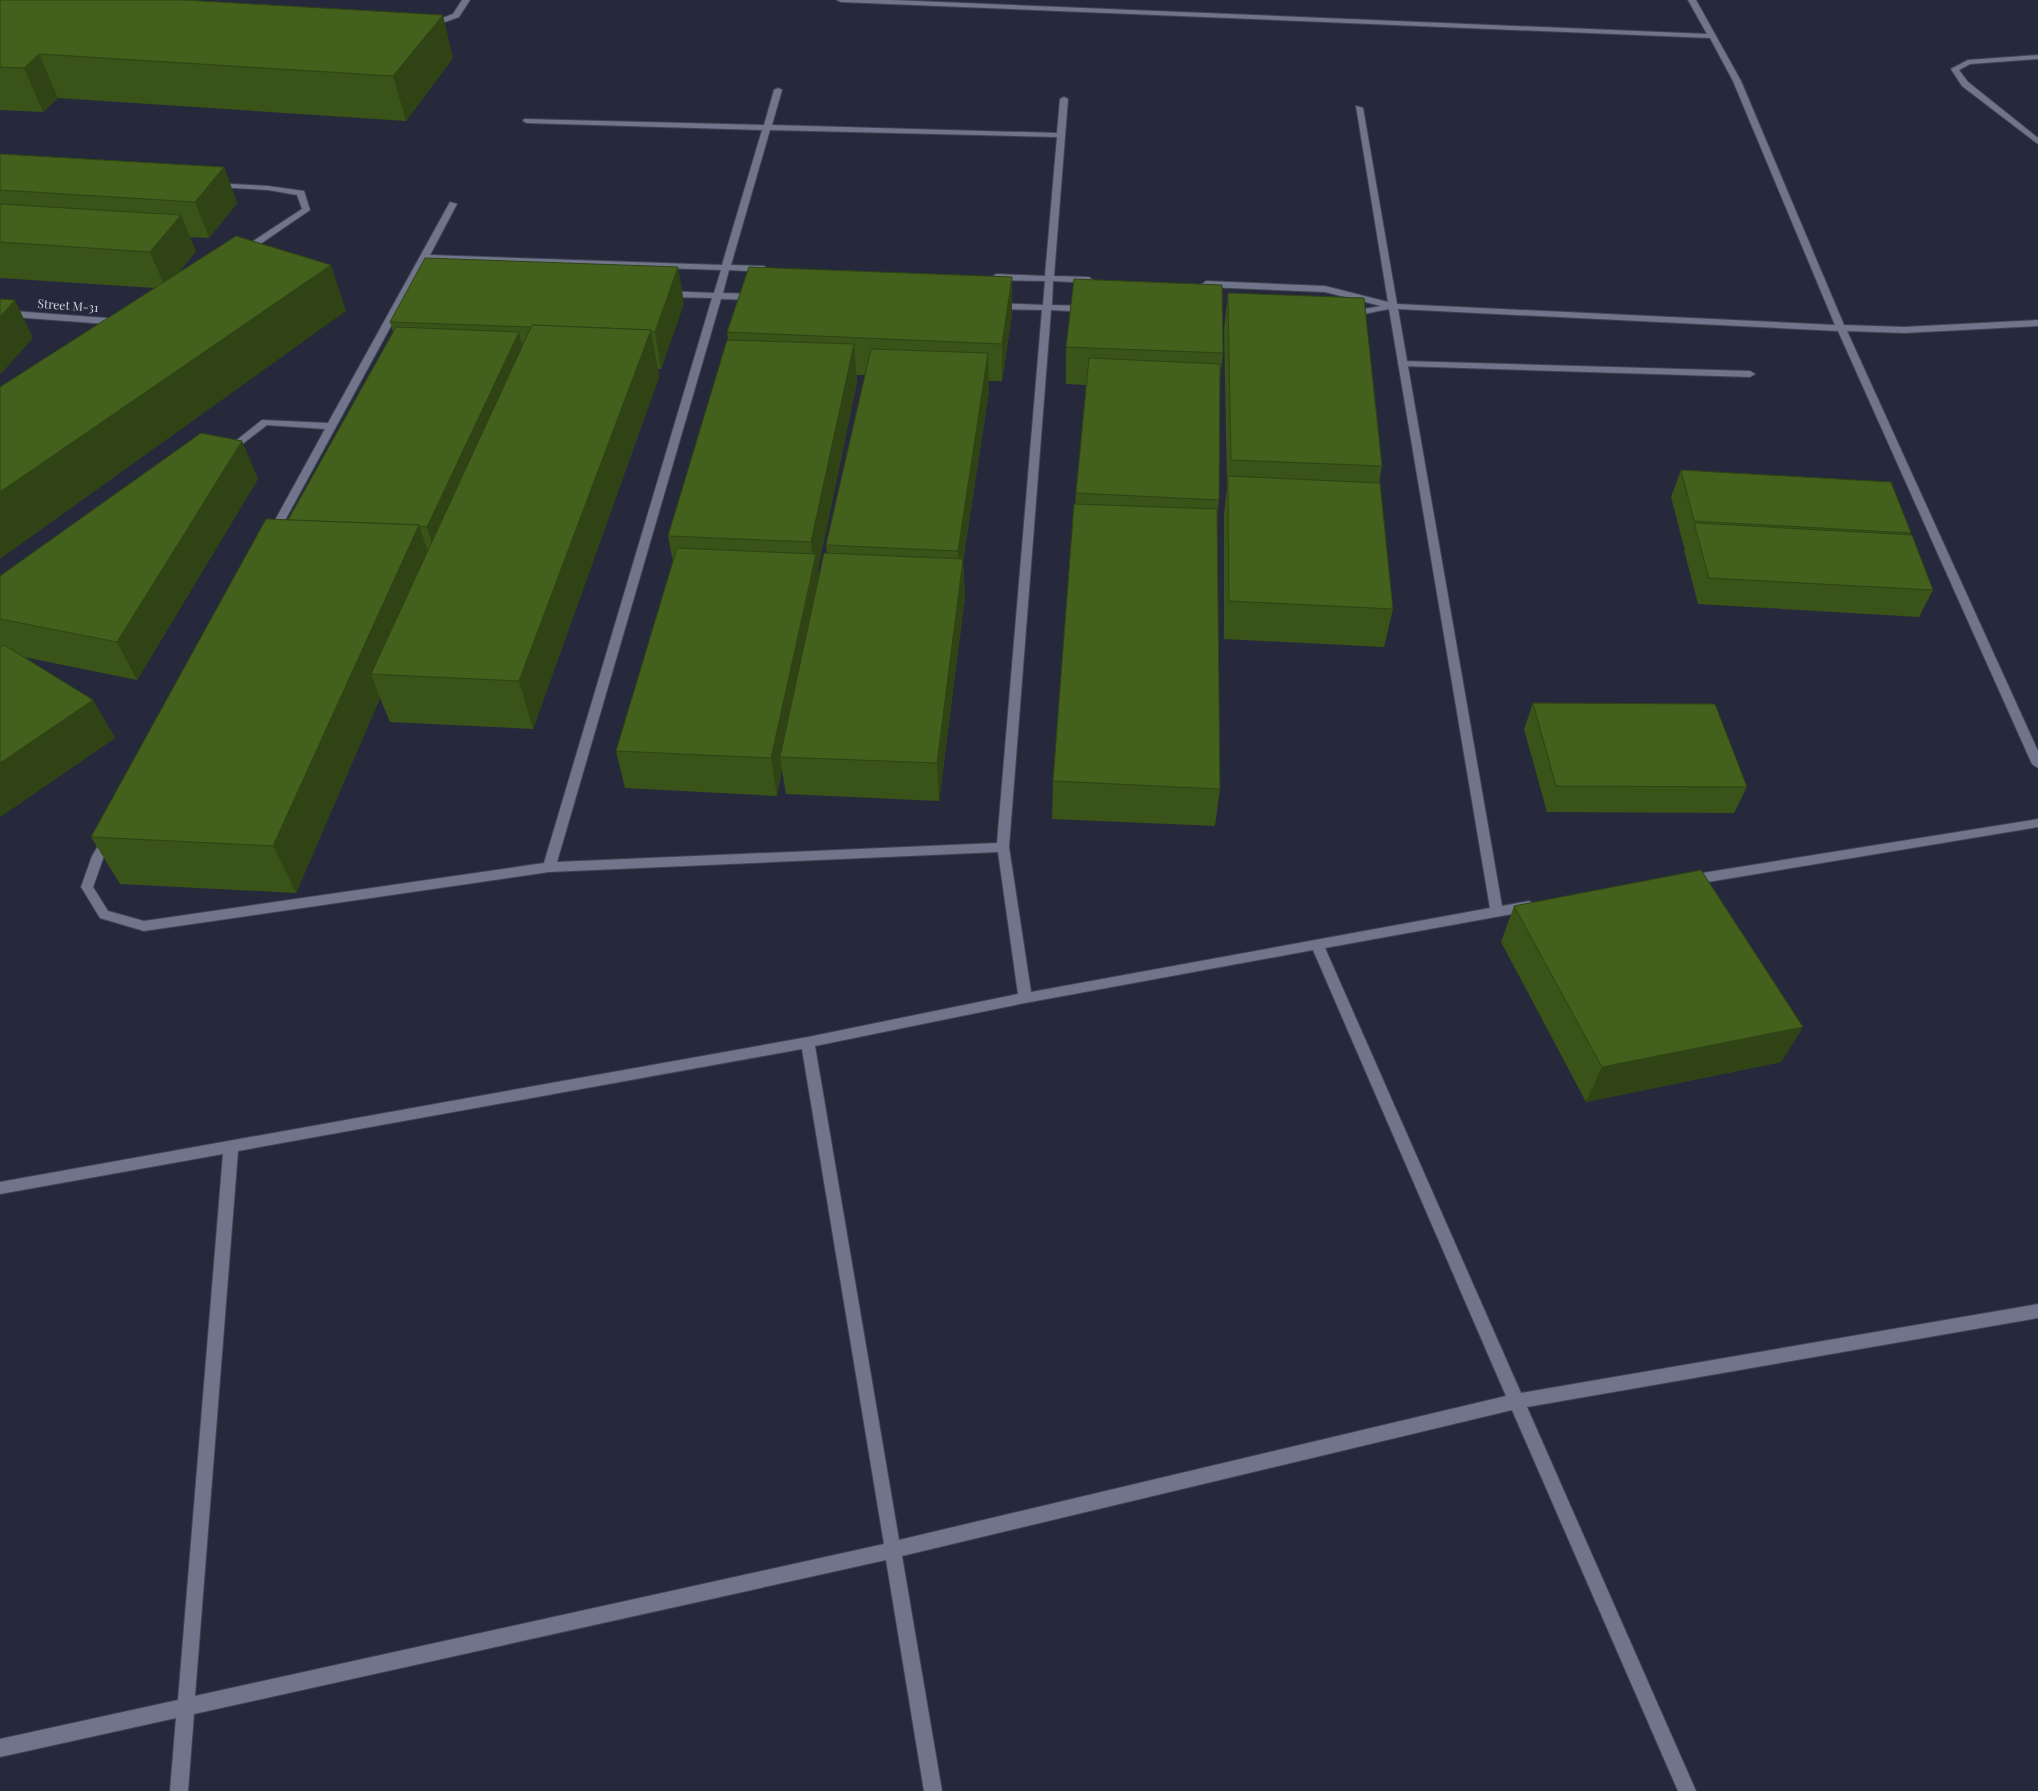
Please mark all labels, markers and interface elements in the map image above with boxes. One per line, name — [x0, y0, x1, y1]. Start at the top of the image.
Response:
street label: Street M-31 — [37, 295, 100, 315]

